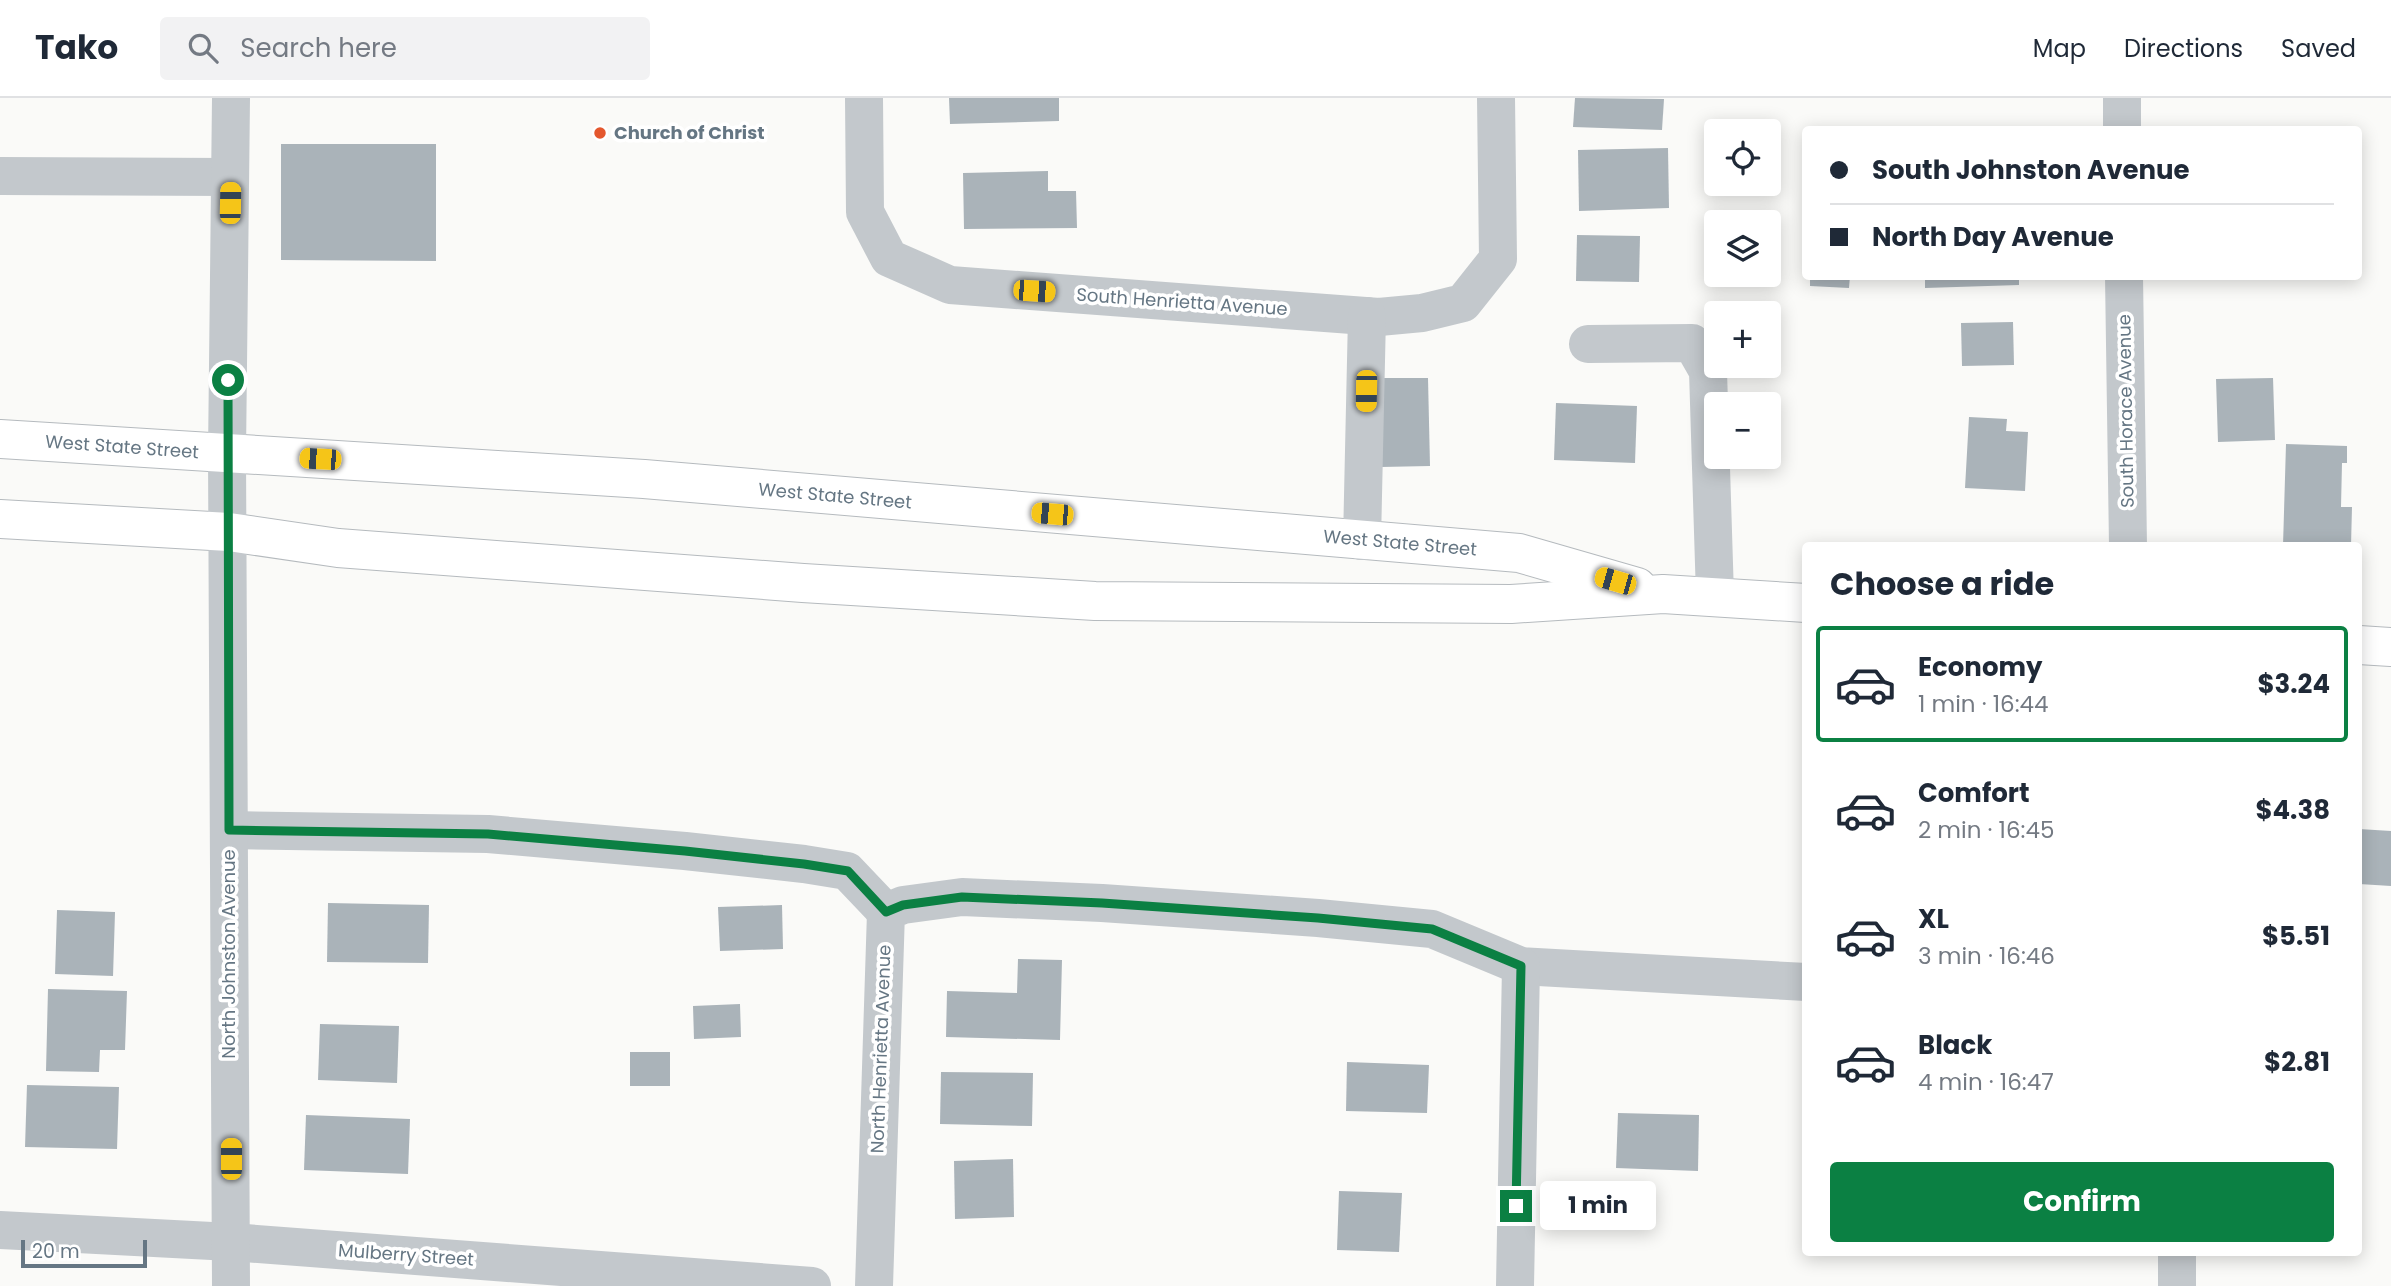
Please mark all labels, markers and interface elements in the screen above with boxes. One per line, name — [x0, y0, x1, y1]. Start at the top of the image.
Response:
search box — [160, 17, 650, 80]
text: Tako — [35, 24, 118, 71]
icon: search — [184, 29, 222, 67]
text: Search here — [240, 30, 397, 66]
text: Map — [2033, 32, 2086, 65]
text: Directions — [2124, 32, 2243, 65]
text: Saved — [2281, 32, 2356, 65]
map controls — [1704, 119, 1781, 469]
button: locate — [1704, 119, 1781, 196]
place label: Church of Christ — [614, 120, 765, 145]
marker: Church of Christ — [592, 125, 608, 141]
text: South Johnston Avenue — [1872, 152, 2190, 188]
car — [220, 182, 241, 224]
button: layers — [1704, 210, 1781, 287]
text: North Day Avenue — [1872, 219, 2114, 255]
car — [1013, 279, 1056, 303]
street label: South Henrietta Avenue — [1076, 282, 1288, 321]
button: + — [1704, 301, 1781, 378]
street label: South Horace Avenue — [2111, 314, 2140, 508]
route start — [212, 364, 244, 396]
car — [1356, 370, 1377, 412]
button: − — [1704, 392, 1781, 469]
street label: West State Street — [44, 429, 200, 464]
car — [299, 447, 342, 471]
street label: West State Street — [757, 476, 913, 515]
car — [1031, 502, 1074, 526]
street label: West State Street — [1322, 523, 1478, 562]
text: Choose a ride — [1830, 561, 2054, 606]
car — [1592, 565, 1639, 597]
text: Economy — [1918, 649, 2042, 685]
icon: car — [1834, 653, 1897, 716]
text: $3.24 — [2257, 666, 2330, 702]
text: 1 min · 16:44 — [1918, 688, 2049, 720]
text: Comfort — [1918, 775, 2030, 811]
icon: car — [1834, 779, 1897, 842]
text: $4.38 — [2255, 792, 2330, 828]
text: 2 min · 16:45 — [1918, 814, 2054, 846]
street label: North Johnston Avenue — [216, 849, 241, 1059]
text: XL — [1918, 901, 1949, 937]
icon: car — [1834, 905, 1897, 968]
text: $5.51 — [2262, 918, 2330, 954]
text: 3 min · 16:46 — [1918, 940, 2055, 972]
street label: North Henrietta Avenue — [864, 944, 897, 1154]
text: Black — [1918, 1027, 1992, 1063]
icon: car — [1834, 1031, 1897, 1094]
text: $2.81 — [2264, 1044, 2330, 1080]
text: 4 min · 16:47 — [1918, 1066, 2054, 1098]
car — [221, 1138, 242, 1180]
button: Confirm — [1830, 1162, 2334, 1242]
callout: 1 min — [1540, 1182, 1656, 1230]
text: 1 min — [1568, 1189, 1628, 1221]
route end — [1500, 1190, 1532, 1222]
scale bar — [21, 1237, 147, 1269]
street label: Mulberry Street — [337, 1237, 475, 1272]
text: 20 m — [32, 1238, 80, 1265]

